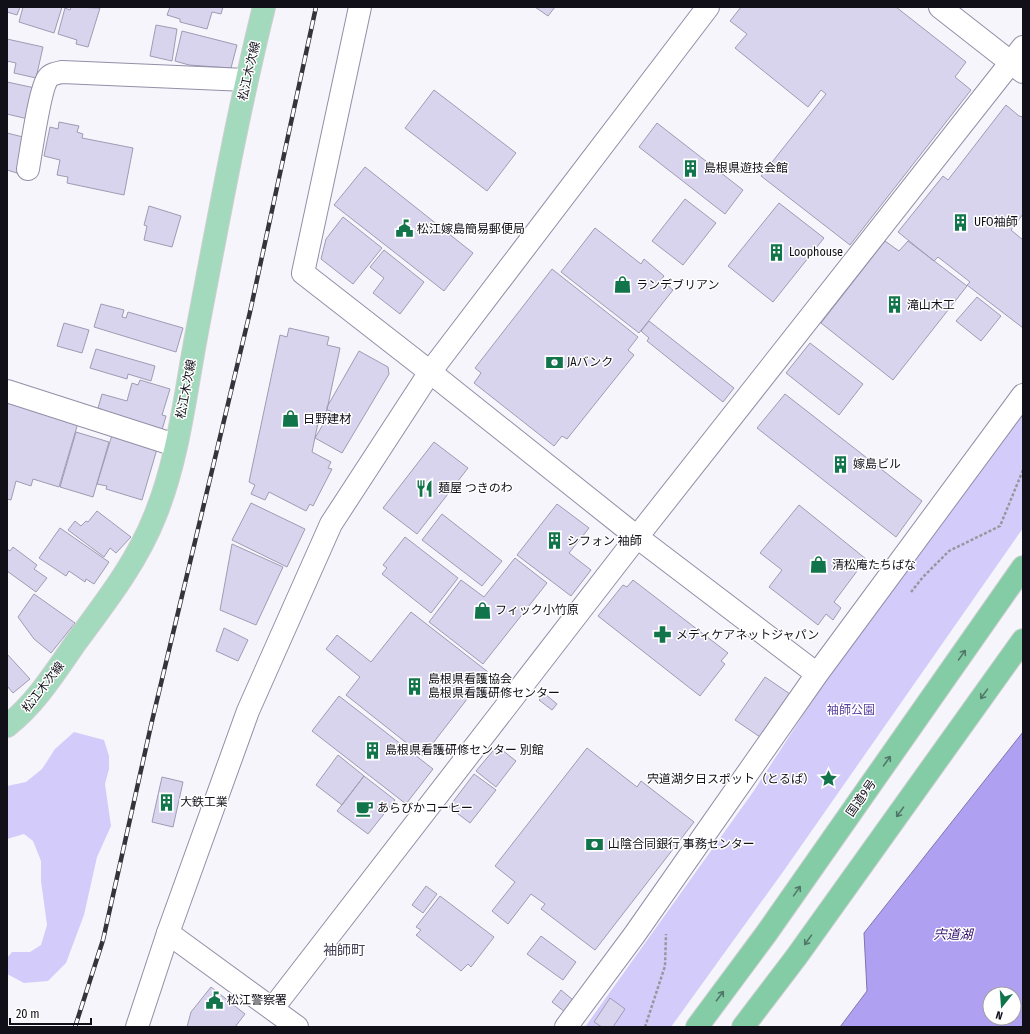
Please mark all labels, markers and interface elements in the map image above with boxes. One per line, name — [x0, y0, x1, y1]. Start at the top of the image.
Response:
street label: 松江木次線 — [235, 40, 263, 102]
building icon: 島根県遊技会館 — [681, 158, 701, 178]
place label: 島根県遊技会館 — [704, 161, 788, 175]
building icon: UFO袖師 — [951, 212, 971, 232]
place label: UFO袖師 — [974, 215, 1018, 229]
public building icon: 松江嫁島簡易郵便局 — [394, 219, 414, 239]
place label: 松江嫁島簡易郵便局 — [417, 222, 525, 236]
building icon: Loophouse — [766, 242, 786, 262]
place label: Loophouse — [789, 245, 843, 259]
shop icon: ランデブリアン — [613, 275, 633, 295]
place label: ランデブリアン — [636, 278, 720, 292]
building icon: 滝山木工 — [884, 295, 904, 315]
place label: 滝山木工 — [907, 298, 955, 312]
bank icon: JAバンク — [544, 352, 564, 372]
place label: JAバンク — [567, 355, 613, 369]
street label: 松江木次線 — [173, 358, 199, 420]
shop icon: 日野建材 — [280, 409, 300, 429]
place label: 日野建材 — [303, 412, 351, 426]
building icon: 嫁島ビル — [830, 454, 850, 474]
place label: 嫁島ビル — [853, 457, 901, 471]
restaurant icon: 麺屋 つきのわ — [415, 478, 435, 498]
place label: 麺屋 つきのわ — [438, 481, 513, 495]
building icon: シフォン 袖師 — [544, 531, 564, 551]
place label: シフォン 袖師 — [567, 534, 642, 548]
shop icon: 清松庵たちばな — [809, 555, 829, 575]
place label: 清松庵たちばな — [832, 558, 916, 572]
shop icon: フィック小竹原 — [472, 600, 492, 620]
place label: フィック小竹原 — [495, 603, 579, 617]
pharmacy icon: メディケアネットジャパン — [653, 625, 673, 645]
place label: メディケアネットジャパン — [676, 628, 819, 642]
one-way arrow — [958, 649, 966, 660]
street label: 松江木次線 — [19, 659, 67, 715]
place label: 島根県看護協会 島根県看護研修センター — [428, 672, 560, 700]
building icon: 島根県看護協会 島根県看護研修センター — [405, 676, 425, 696]
one-way arrow — [980, 689, 988, 700]
park label: 袖師公園 — [827, 703, 875, 717]
building icon: 島根県看護研修センター 別館 — [362, 740, 382, 760]
place label: 島根県看護研修センター 別館 — [385, 743, 544, 757]
one-way arrow — [883, 756, 891, 767]
place icon: 宍道湖夕日スポット（とるぱ） — [818, 769, 838, 789]
place label: 宍道湖夕日スポット（とるぱ） — [647, 772, 815, 786]
street label: 国道9号 — [843, 777, 879, 819]
building icon: 大鉄工業 — [157, 792, 177, 812]
place label: 大鉄工業 — [180, 795, 228, 809]
cafe icon: あらびかコーヒー — [354, 798, 374, 818]
place label: あらびかコーヒー — [377, 801, 473, 815]
one-way arrow — [896, 806, 904, 817]
bank icon: 山陰合同銀行 事務センター — [585, 834, 605, 854]
place label: 山陰合同銀行 事務センター — [608, 837, 755, 851]
one-way arrow — [793, 885, 801, 896]
water label: 宍道湖 — [933, 927, 974, 942]
one-way arrow — [804, 934, 813, 945]
district label: 袖師町 — [323, 942, 365, 959]
north arrow — [982, 986, 1022, 1026]
public building icon: 松江警察署 — [204, 990, 224, 1010]
one-way arrow — [716, 990, 724, 1001]
place label: 松江警察署 — [227, 993, 287, 1007]
scale bar — [10, 1000, 91, 1026]
text: 20 m — [16, 1007, 40, 1021]
text: N — [994, 1008, 1004, 1022]

